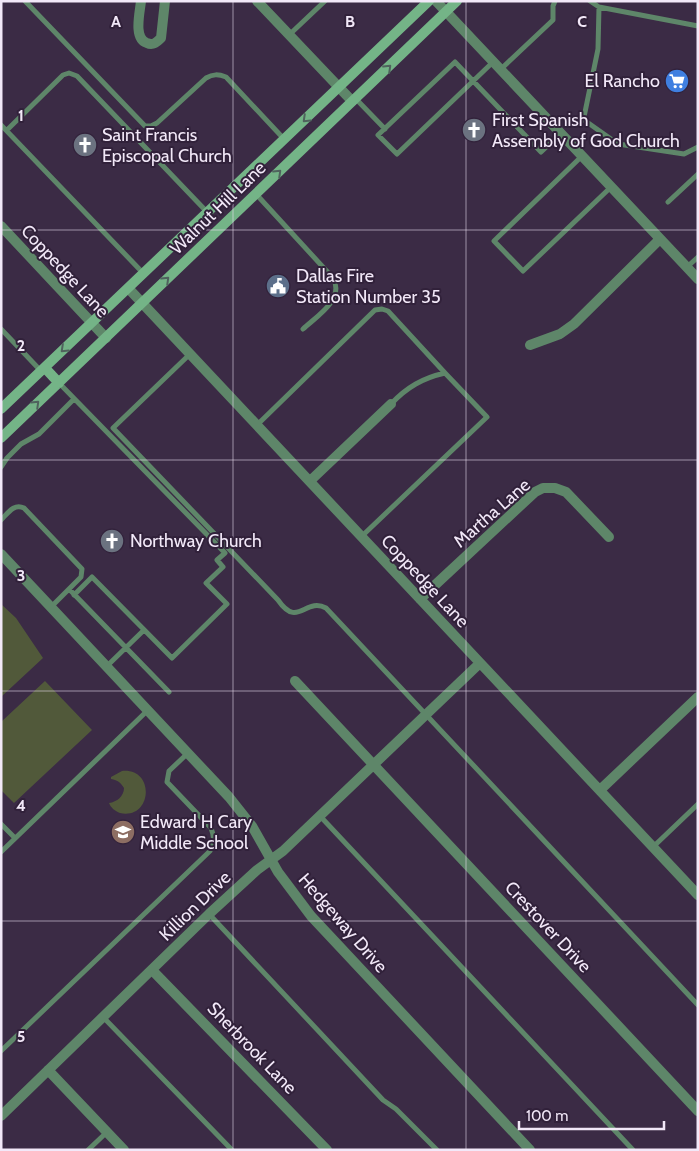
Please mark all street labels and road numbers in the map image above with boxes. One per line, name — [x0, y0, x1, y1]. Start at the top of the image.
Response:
street label: Walnut Hill Lane — [166, 157, 270, 259]
street label: Coppedge Lane — [16, 220, 114, 322]
street label: Martha Lane — [449, 474, 535, 552]
street label: Coppedge Lane — [376, 530, 474, 632]
street label: Killion Drive — [155, 866, 235, 946]
street label: Hedgeway Drive — [294, 869, 392, 977]
street label: Crestover Drive — [500, 877, 596, 977]
street label: Sherbrook Lane — [203, 997, 301, 1099]

